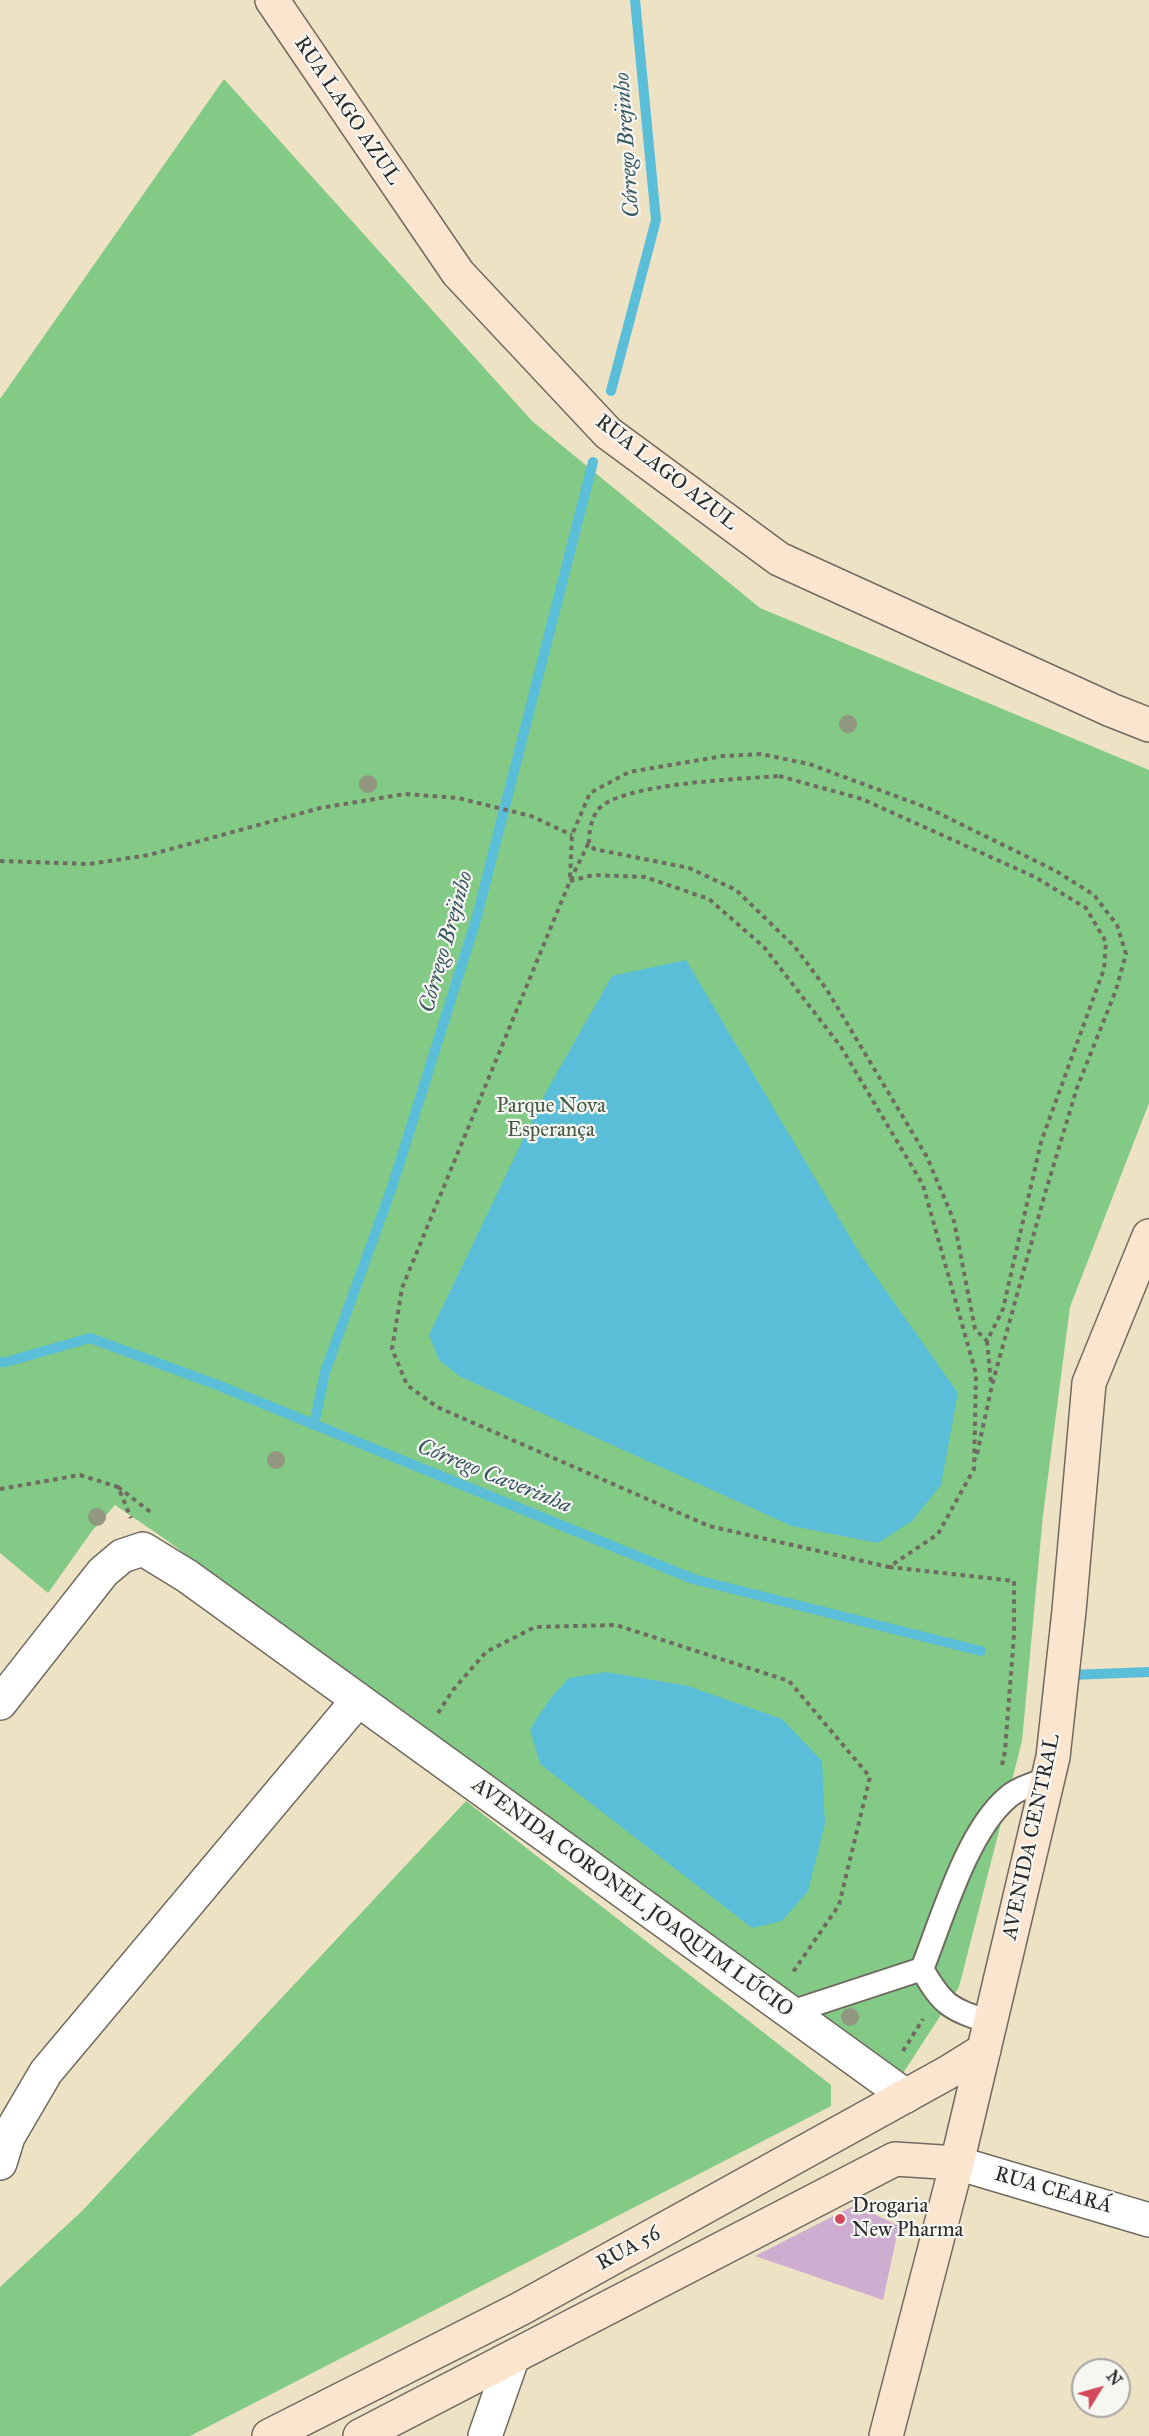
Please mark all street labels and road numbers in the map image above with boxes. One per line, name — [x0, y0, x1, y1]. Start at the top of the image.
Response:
street label: RUA LAGO AZUL — [288, 32, 406, 190]
street label: RUA LAGO AZUL — [590, 410, 742, 536]
street label: AVENIDA CENTRAL — [998, 1732, 1066, 1942]
street label: AVENIDA CORONEL JOAQUIM LÚCIO — [466, 1773, 798, 2023]
street label: RUA CEARÁ — [991, 2162, 1115, 2220]
street label: RUA 56 — [593, 2221, 665, 2277]

